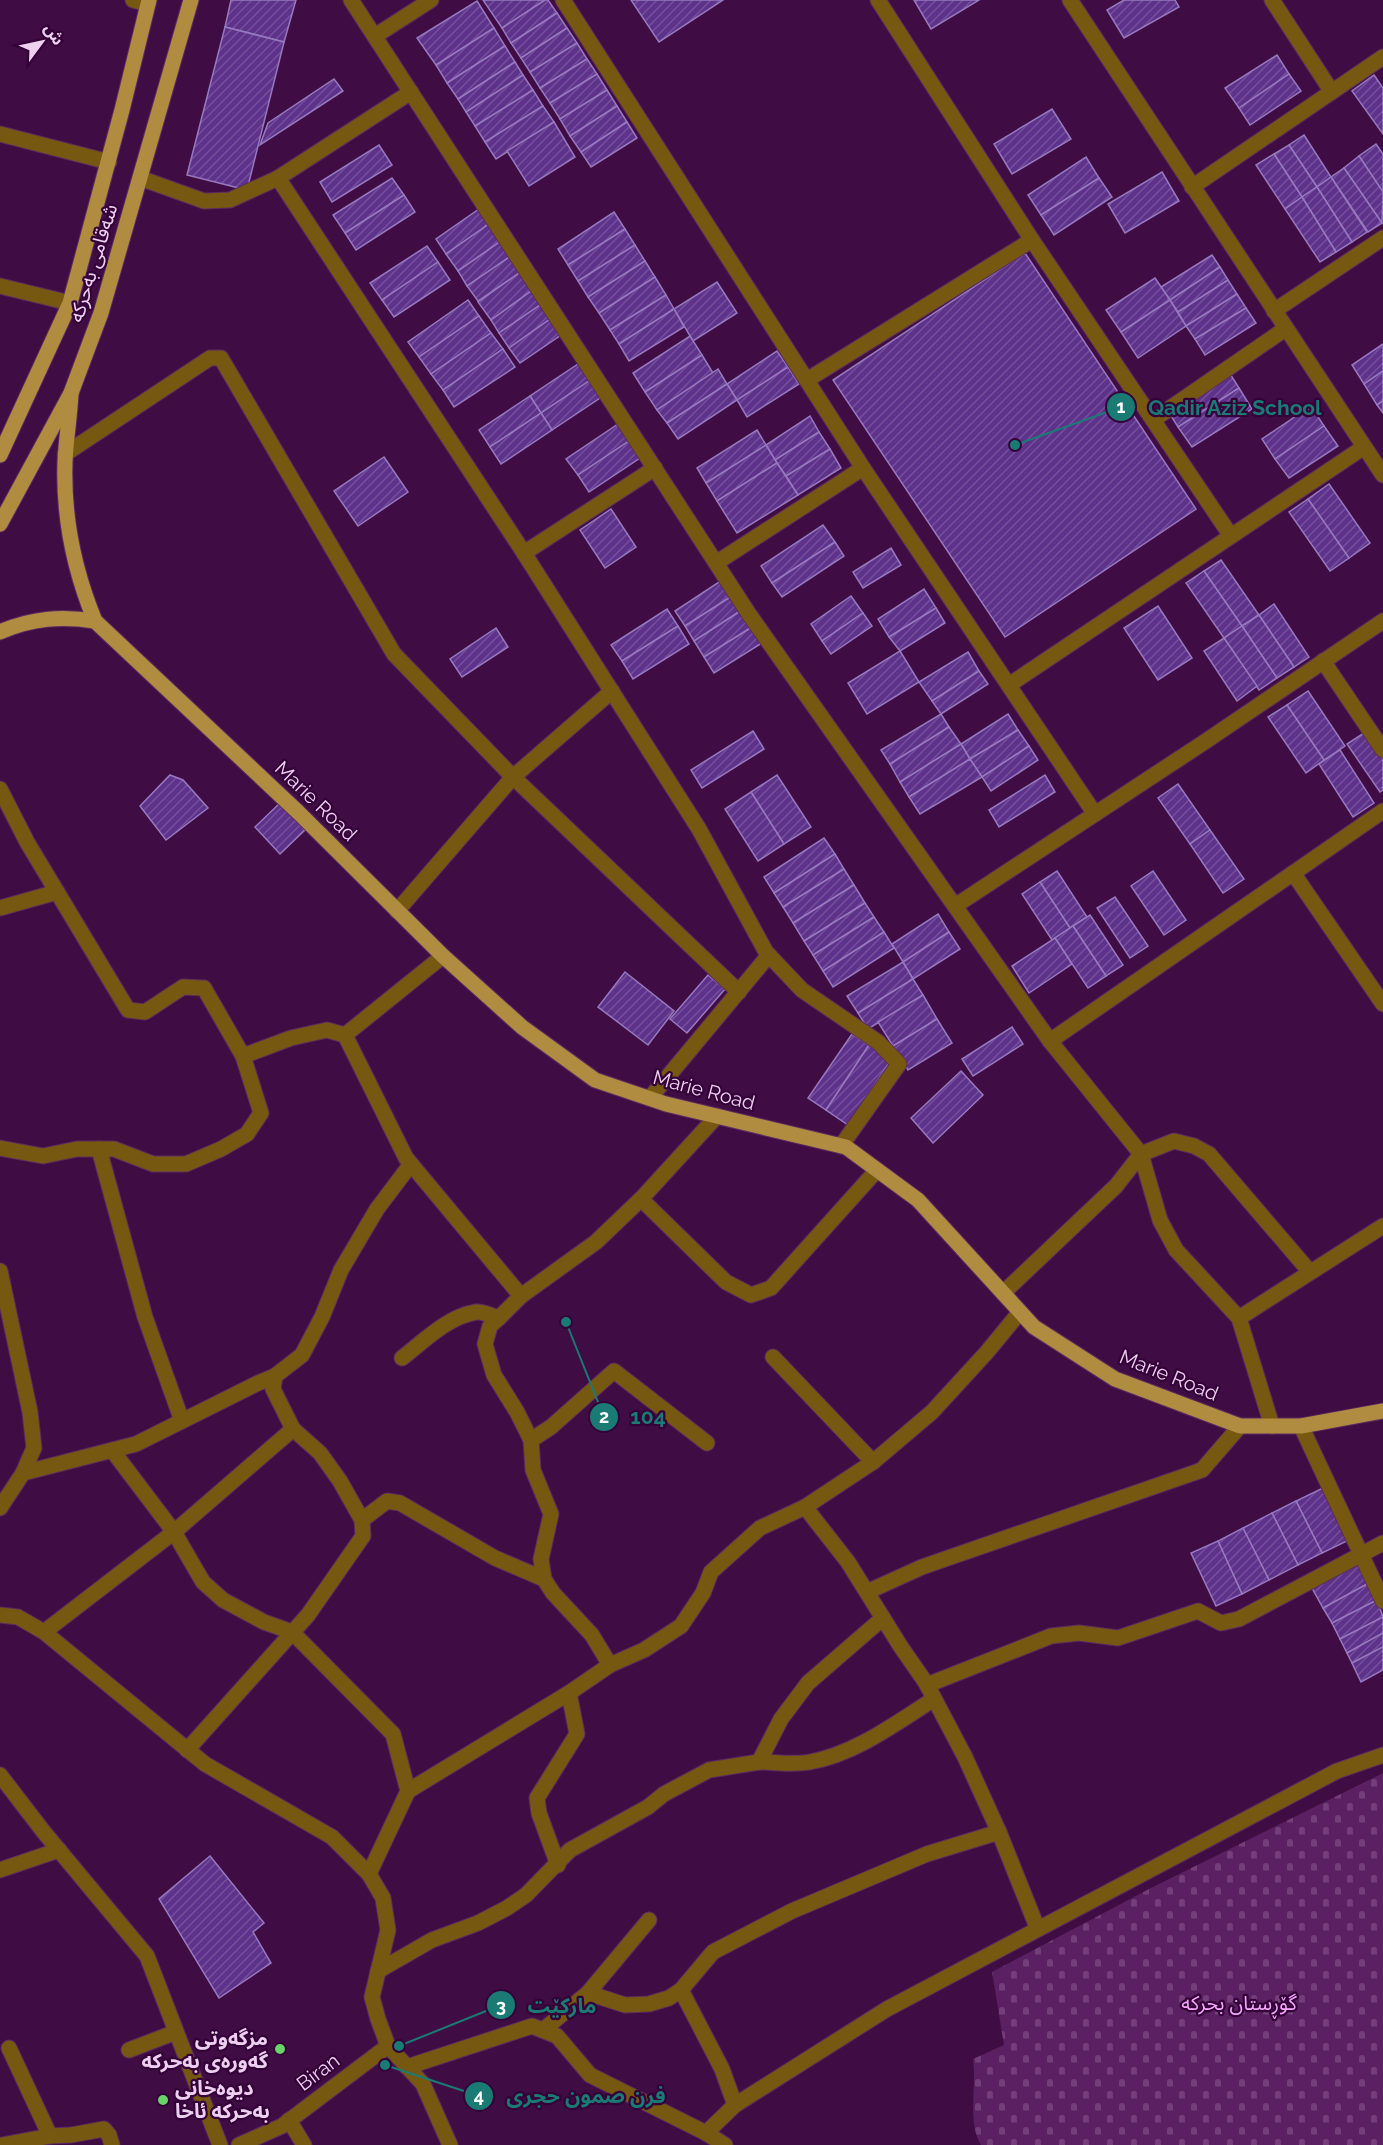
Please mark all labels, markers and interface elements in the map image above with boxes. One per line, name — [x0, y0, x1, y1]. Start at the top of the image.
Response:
north arrow — [12, 12, 72, 72]
text: ش — [40, 20, 68, 49]
street label: شەقامی بەحرکە — [64, 201, 122, 325]
callout: Qadir Aziz School — [1106, 388, 1334, 427]
text: Qadir Aziz School — [1148, 395, 1322, 420]
text: 1 — [1117, 396, 1126, 417]
street label: Marie Road — [270, 756, 362, 846]
street label: Marie Road — [650, 1065, 758, 1115]
street label: Marie Road — [1116, 1344, 1222, 1406]
callout: 104 — [589, 1397, 678, 1436]
text: 104 — [630, 1404, 666, 1429]
text: 2 — [599, 1406, 609, 1427]
callout: مارکێت — [486, 1986, 609, 2025]
park label: گۆڕستان بحركه‌ — [1181, 1991, 1297, 2020]
text: مارکێت — [528, 1993, 596, 2018]
text: 3 — [496, 1995, 506, 2016]
place label: مزگەوتی گەورەی بەحرکە — [141, 2026, 269, 2073]
marker: مزگەوتی گەورەی بەحرکە — [273, 2042, 287, 2056]
street label: Biran — [292, 2048, 344, 2096]
place label: دیوەخانی بەحرکە ئاخا — [175, 2076, 270, 2123]
callout: فرن صمون حجری — [464, 2076, 677, 2115]
text: فرن صمون حجری — [506, 2083, 666, 2108]
text: 4 — [474, 2085, 484, 2106]
marker: دیوەخانی بەحرکە ئاخا — [156, 2093, 170, 2107]

